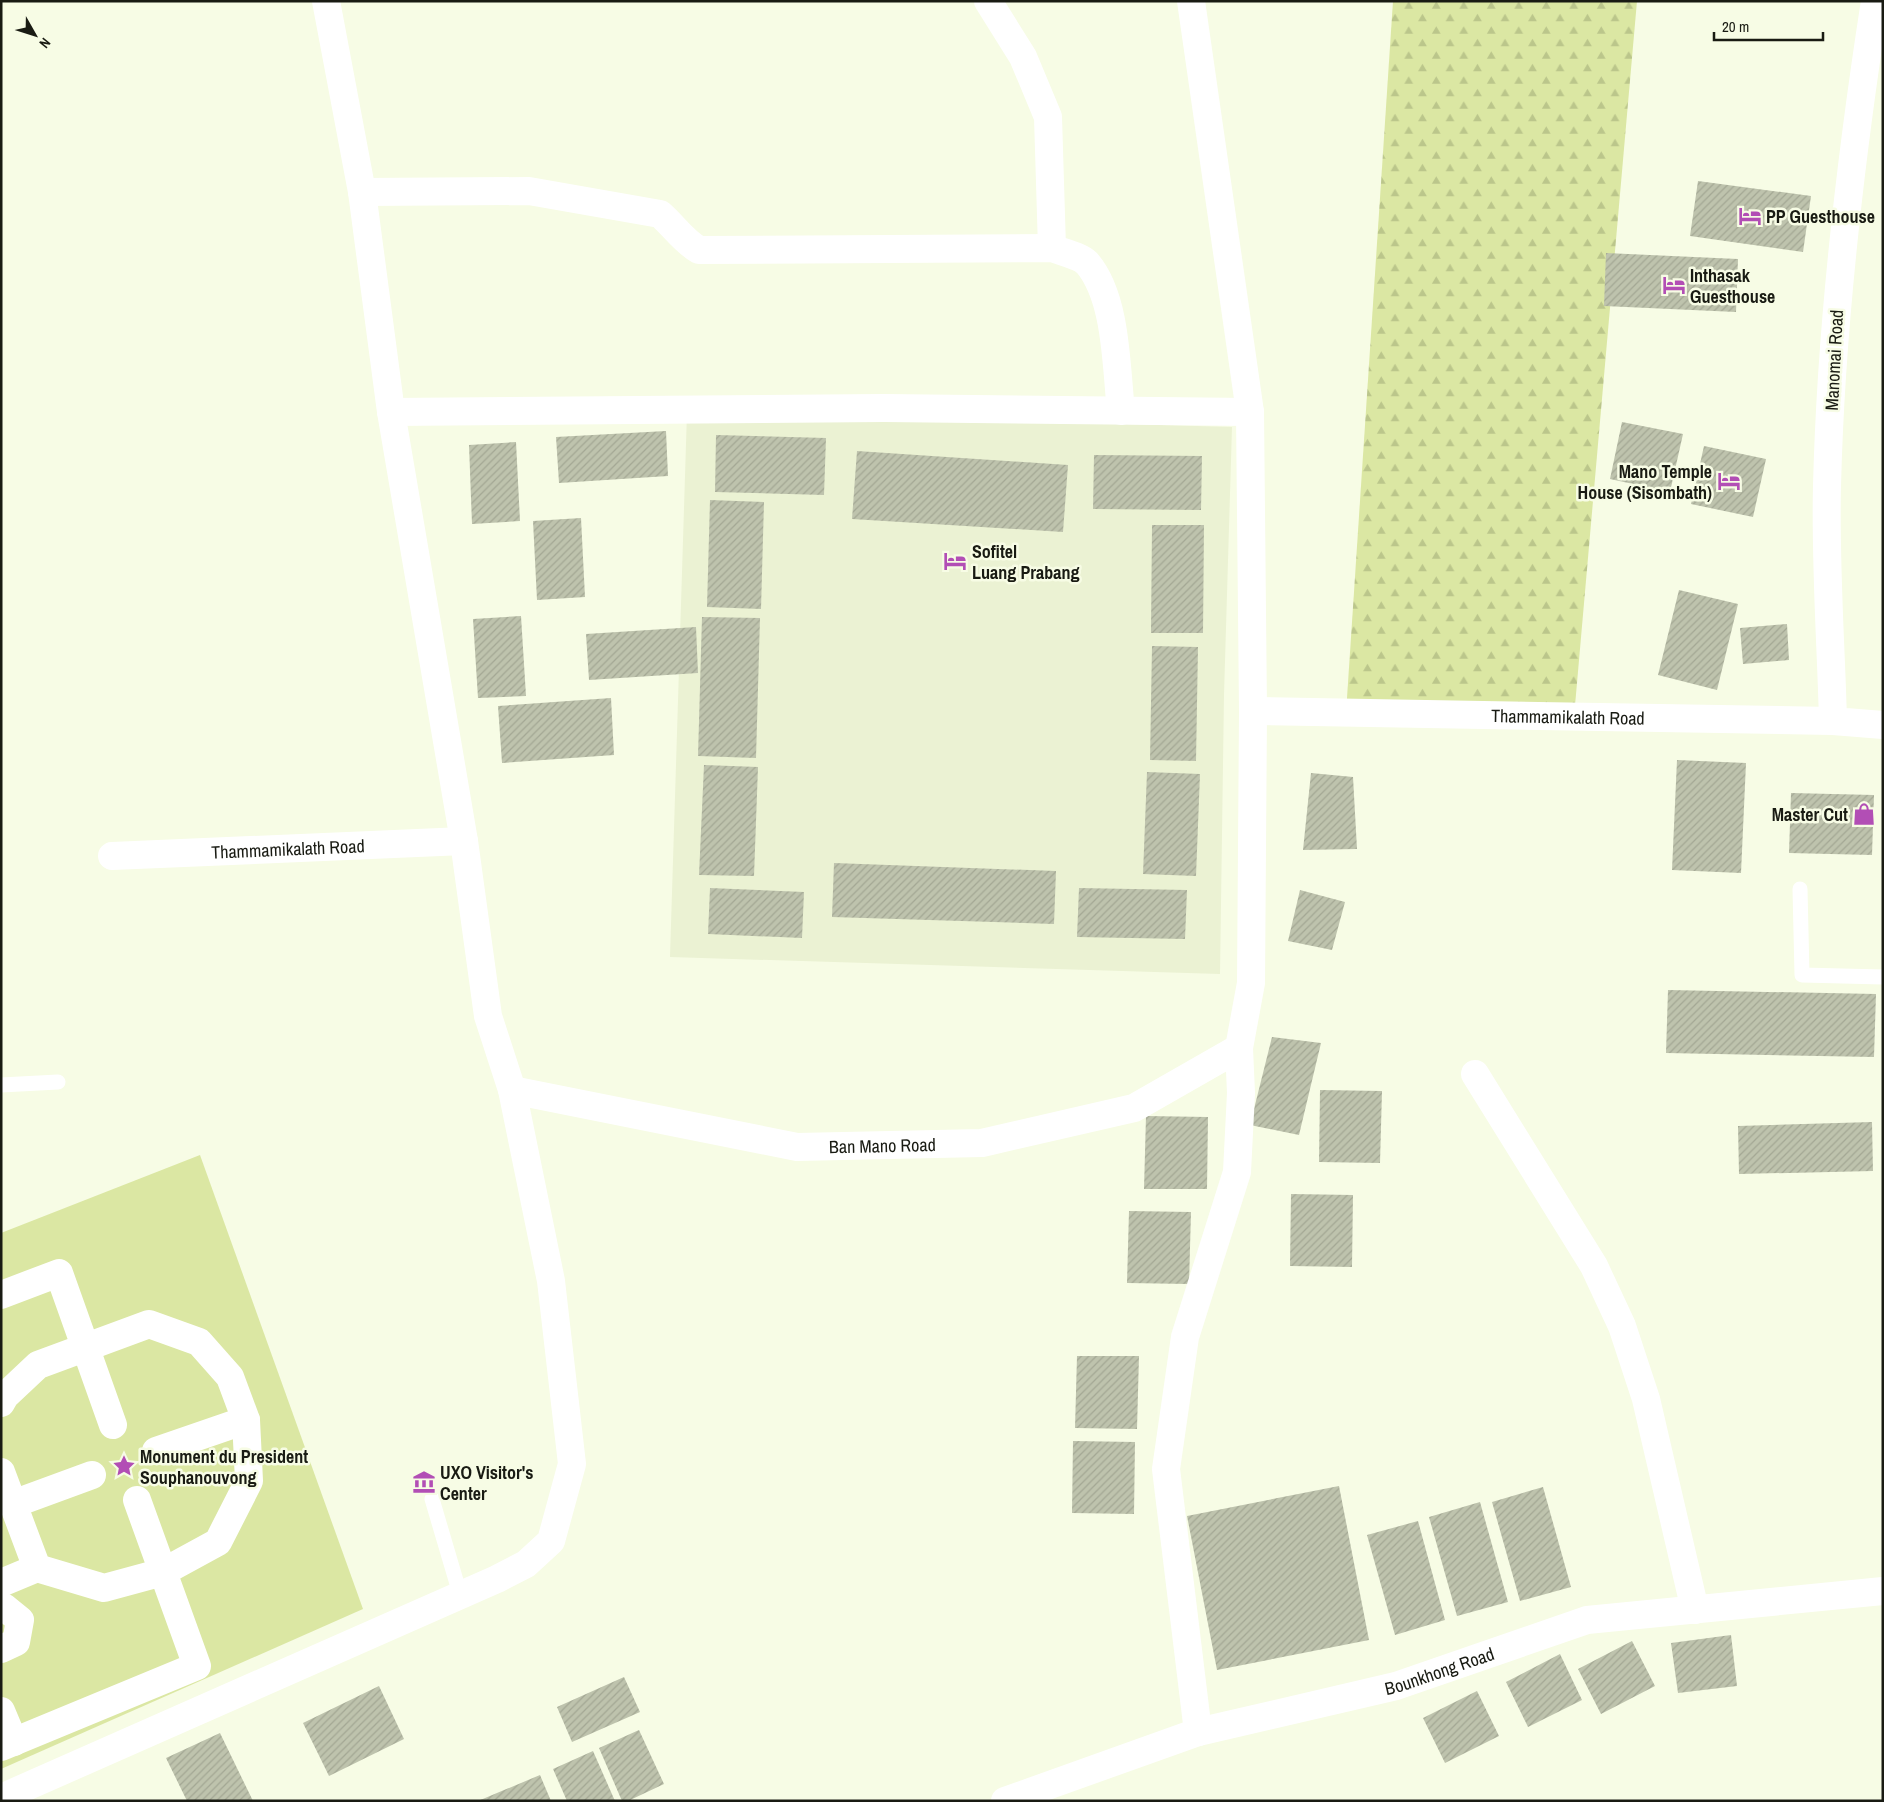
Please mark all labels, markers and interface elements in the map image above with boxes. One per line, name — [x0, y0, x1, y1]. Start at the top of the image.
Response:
north arrow — [10, 10, 60, 60]
scale bar — [1714, 10, 1823, 42]
text: 20 m — [1722, 16, 1749, 37]
text: N — [35, 34, 55, 52]
hotel icon: PP Guesthouse — [1737, 203, 1763, 229]
place label: PP Guesthouse — [1766, 204, 1875, 229]
place label: Inthasak Guesthouse — [1690, 263, 1775, 309]
hotel icon: Inthasak Guesthouse — [1661, 272, 1687, 298]
street label: Manomai Road — [1819, 309, 1849, 411]
place label: Mano Temple House (Sisombath) — [1578, 459, 1712, 505]
hotel icon: Mano Temple House (Sisombath) — [1716, 468, 1742, 494]
place label: Sofitel Luang Prabang — [972, 539, 1079, 585]
hotel icon: Sofitel Luang Prabang — [942, 548, 968, 574]
street label: Thammamikalath Road — [1491, 703, 1645, 730]
shop icon: Master Cut — [1851, 801, 1877, 827]
place label: Master Cut — [1772, 802, 1848, 827]
street label: Thammamikalath Road — [211, 833, 365, 864]
street label: Ban Mano Road — [829, 1132, 936, 1159]
place label: Monument du President Souphanouvong — [140, 1444, 308, 1490]
place icon: Monument du President Souphanouvong — [111, 1453, 137, 1479]
place label: UXO Visitor's Center — [440, 1460, 534, 1506]
museum icon: UXO Visitor's Center — [411, 1469, 437, 1495]
street label: Bounkhong Road — [1382, 1641, 1497, 1701]

